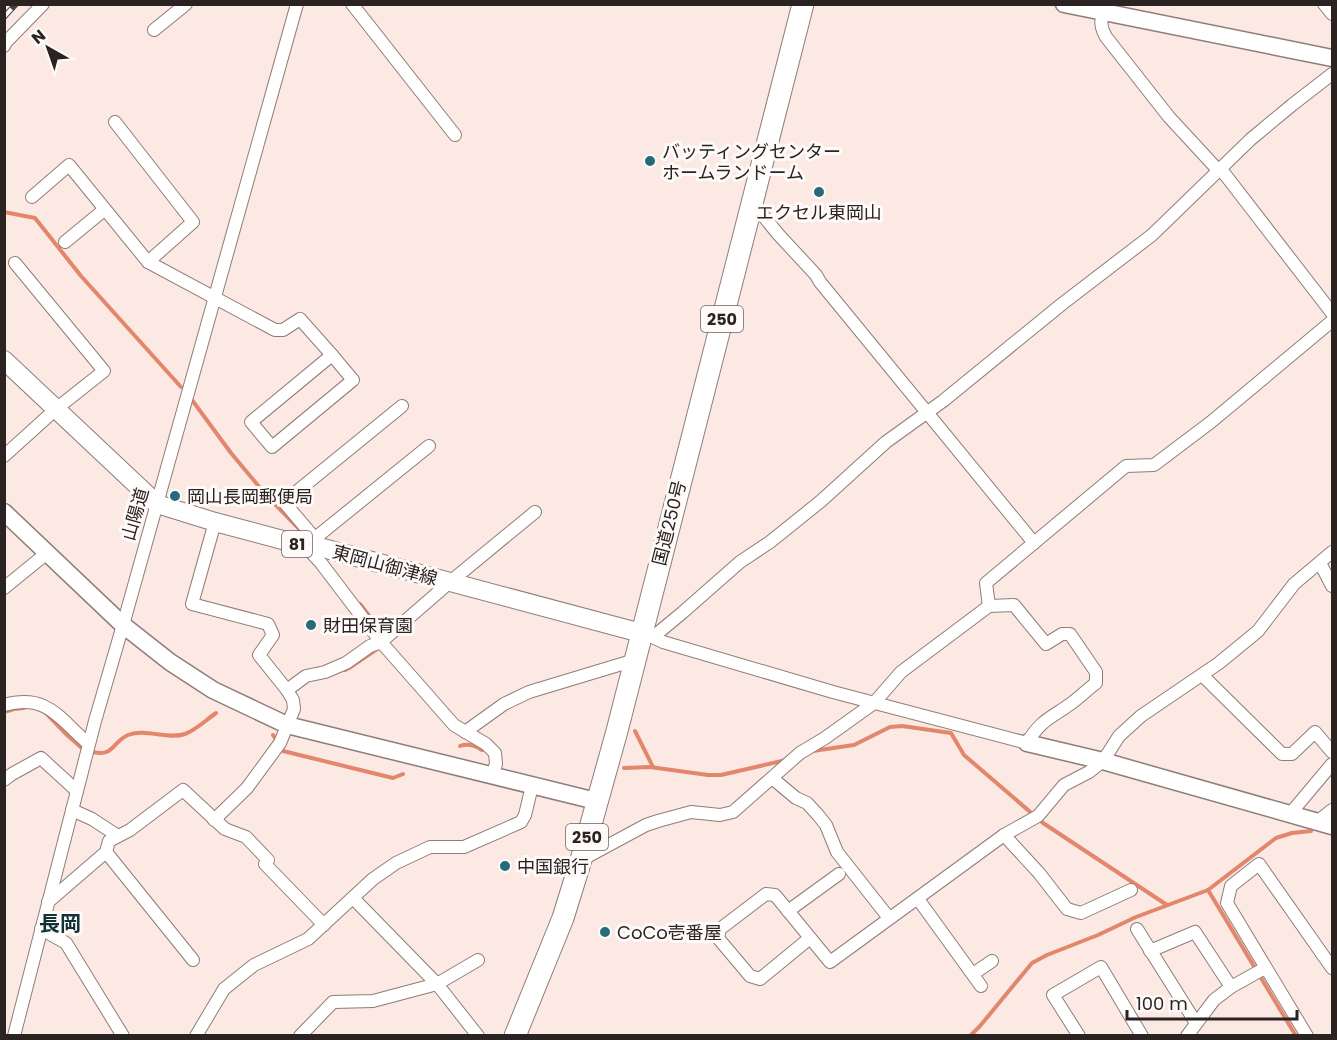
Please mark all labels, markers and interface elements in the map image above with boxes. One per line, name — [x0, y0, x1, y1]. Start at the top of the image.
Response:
north arrow — [18, 18, 78, 78]
text: N — [27, 24, 51, 50]
place label: バッティングセンター ホームランドーム — [662, 139, 841, 185]
marker: バッティングセンター ホームランドーム — [643, 154, 657, 168]
marker: エクセル東岡山 — [812, 185, 826, 199]
place label: エクセル東岡山 — [756, 200, 882, 225]
road number: 250 — [701, 306, 743, 332]
street label: 国道250号 — [646, 478, 692, 568]
place label: 岡山長岡郵便局 — [187, 484, 313, 509]
street label: 山陽道 — [116, 485, 154, 543]
marker: 岡山長岡郵便局 — [168, 489, 182, 503]
road number: 81 — [282, 531, 312, 557]
street label: 東岡山御津線 — [330, 539, 440, 591]
place label: 財田保育園 — [323, 613, 413, 638]
marker: 財田保育園 — [304, 618, 318, 632]
road number: 250 — [566, 824, 608, 850]
place label: 中国銀行 — [517, 854, 589, 879]
marker: 中国銀行 — [498, 859, 512, 873]
district label: 長岡 — [39, 909, 81, 938]
place label: CoCo壱番屋 — [617, 920, 722, 945]
marker: CoCo壱番屋 — [598, 925, 612, 939]
scale bar — [1127, 983, 1296, 1021]
text: 100 m — [1136, 991, 1188, 1016]

